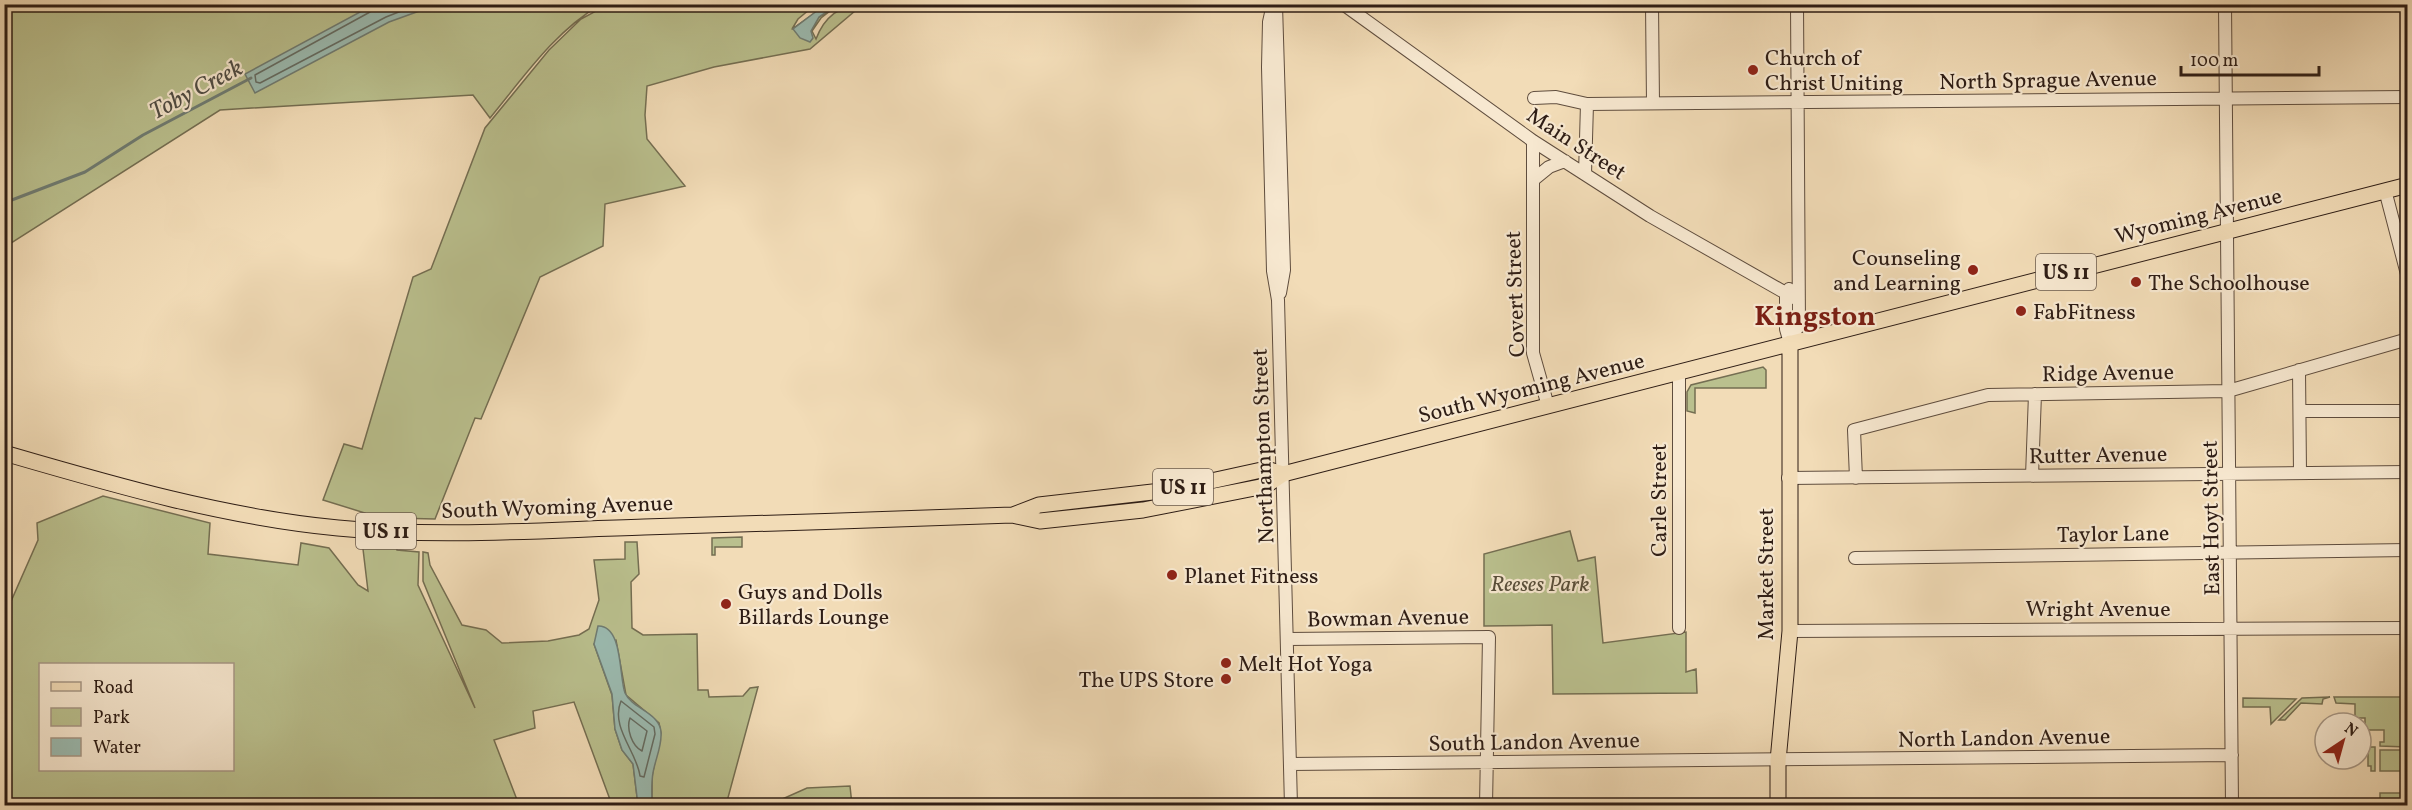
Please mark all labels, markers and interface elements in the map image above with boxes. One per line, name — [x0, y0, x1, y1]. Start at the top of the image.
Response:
scale bar — [2181, 39, 2319, 77]
place label: Church of Christ Uniting — [1765, 44, 1903, 100]
text: 100 m — [2190, 49, 2239, 74]
water label: Toby Creek — [144, 52, 250, 130]
marker: Church of Christ Uniting — [1746, 63, 1760, 77]
street label: North Sprague Avenue — [1939, 64, 2157, 99]
street label: Main Street — [1520, 101, 1632, 189]
street label: Wyoming Avenue — [2112, 182, 2286, 253]
street label: Covert Street — [1499, 230, 1534, 358]
place label: Counseling and Learning — [1833, 244, 1961, 300]
road number: US 11 — [2036, 254, 2096, 290]
marker: Counseling and Learning — [1966, 263, 1980, 277]
place label: The Schoolhouse — [2148, 269, 2310, 300]
marker: The Schoolhouse — [2129, 275, 2143, 289]
district label: Kingston — [1754, 298, 1876, 337]
place label: FabFitness — [2033, 298, 2136, 329]
marker: FabFitness — [2014, 304, 2028, 318]
street label: South Wyoming Avenue — [1415, 346, 1648, 433]
street label: Northampton Street — [1246, 347, 1283, 544]
street label: Ridge Avenue — [2042, 358, 2174, 391]
street label: Rutter Avenue — [2029, 440, 2168, 473]
street label: East Hoyt Street — [2196, 440, 2229, 596]
street label: Carle Street — [1645, 443, 1676, 557]
road number: US 11 — [1153, 469, 1213, 505]
street label: South Wyoming Avenue — [440, 489, 674, 528]
street label: Market Street — [1752, 507, 1783, 640]
road number: US 11 — [356, 513, 416, 549]
street label: Taylor Lane — [2057, 519, 2170, 552]
place label: Planet Fitness — [1184, 562, 1318, 593]
marker: Planet Fitness — [1165, 568, 1179, 582]
park label: Reeses Park — [1491, 570, 1589, 601]
place label: Guys and Dolls Billards Lounge — [738, 578, 889, 634]
street label: Wright Avenue — [2025, 595, 2171, 626]
marker: Guys and Dolls Billards Lounge — [719, 597, 733, 611]
street label: Bowman Avenue — [1307, 603, 1469, 636]
place label: Melt Hot Yoga — [1238, 650, 1373, 681]
marker: Melt Hot Yoga — [1219, 656, 1233, 670]
legend — [39, 663, 234, 771]
place label: The UPS Store — [1078, 666, 1214, 697]
marker: The UPS Store — [1219, 672, 1233, 686]
text: Road — [93, 676, 134, 701]
text: Park — [93, 706, 130, 731]
north arrow — [2313, 711, 2373, 771]
text: N — [2339, 718, 2362, 743]
street label: North Landon Avenue — [1898, 722, 2111, 757]
street label: South Landon Avenue — [1428, 726, 1640, 761]
text: Water — [93, 736, 141, 761]

